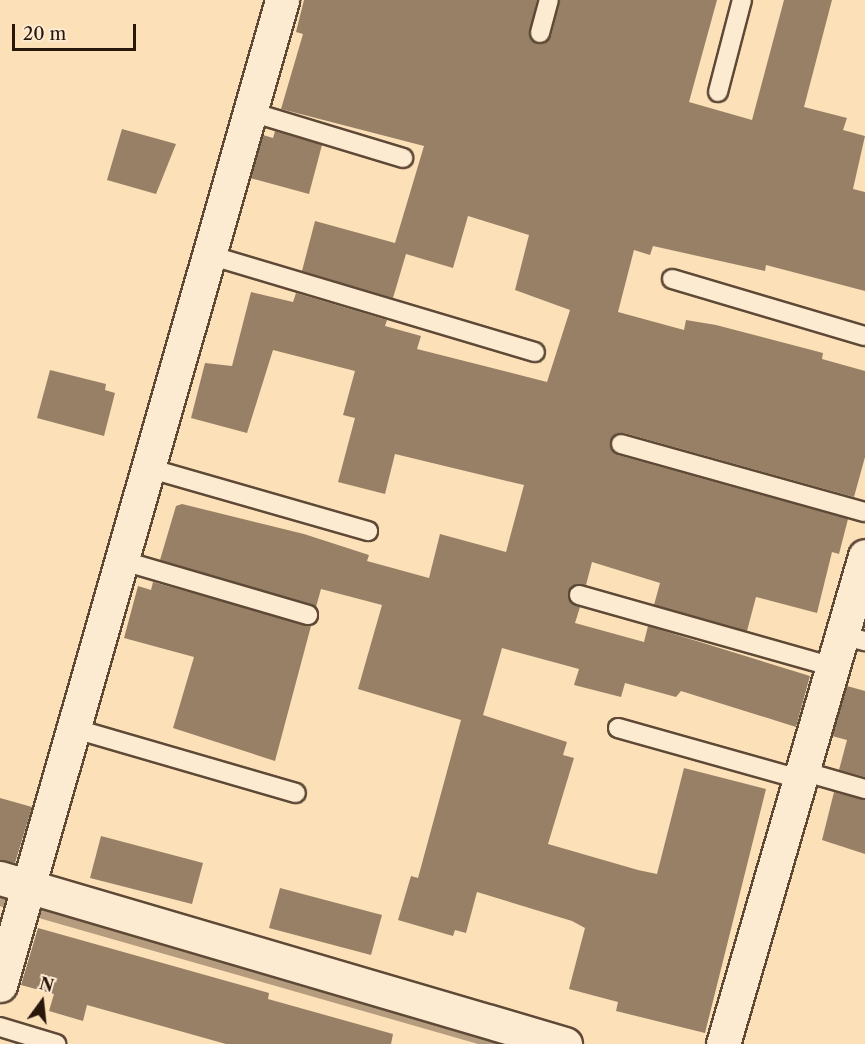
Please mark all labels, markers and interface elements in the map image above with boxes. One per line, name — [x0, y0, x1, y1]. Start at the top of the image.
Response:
scale bar — [15, 12, 140, 50]
text: 20 m — [23, 23, 66, 45]
north arrow — [12, 972, 72, 1032]
text: N — [37, 973, 56, 996]

